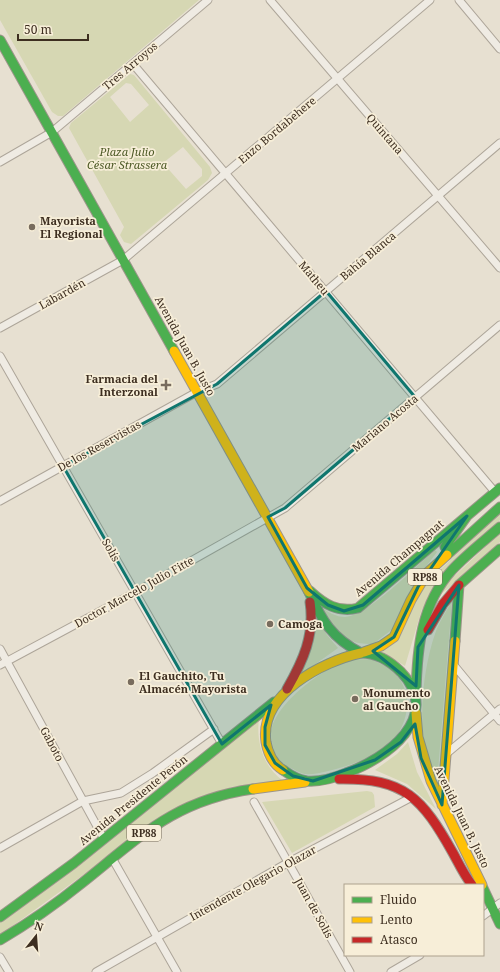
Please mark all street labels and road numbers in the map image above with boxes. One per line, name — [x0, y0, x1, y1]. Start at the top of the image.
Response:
street label: Tres Arroyos — [99, 38, 160, 93]
street label: Enzo Bordabehere — [235, 93, 319, 167]
street label: Quintana — [364, 110, 407, 157]
street label: Bahía Blanca — [337, 228, 399, 283]
street label: Matheu — [296, 257, 333, 298]
street label: Labardén — [36, 275, 88, 312]
street label: Avenida Juan B. Justo — [152, 293, 219, 398]
street label: Mariano Acosta — [348, 391, 421, 455]
street label: De los Reservistas — [54, 416, 143, 475]
street label: Avenida Champagnat — [351, 516, 447, 599]
street label: Solís — [99, 536, 124, 564]
street label: Doctor Marcelo Julio Fitte — [71, 552, 196, 631]
road number: RP88 — [408, 569, 442, 585]
street label: Gaboto — [37, 724, 68, 764]
street label: Avenida Presidente Perón — [75, 751, 190, 848]
street label: Avenida Juan B. Justo — [431, 763, 494, 870]
road number: RP88 — [127, 825, 161, 841]
street label: Intendente Olegario Olazar — [187, 841, 319, 924]
street label: Juan de Solís — [291, 874, 337, 941]

